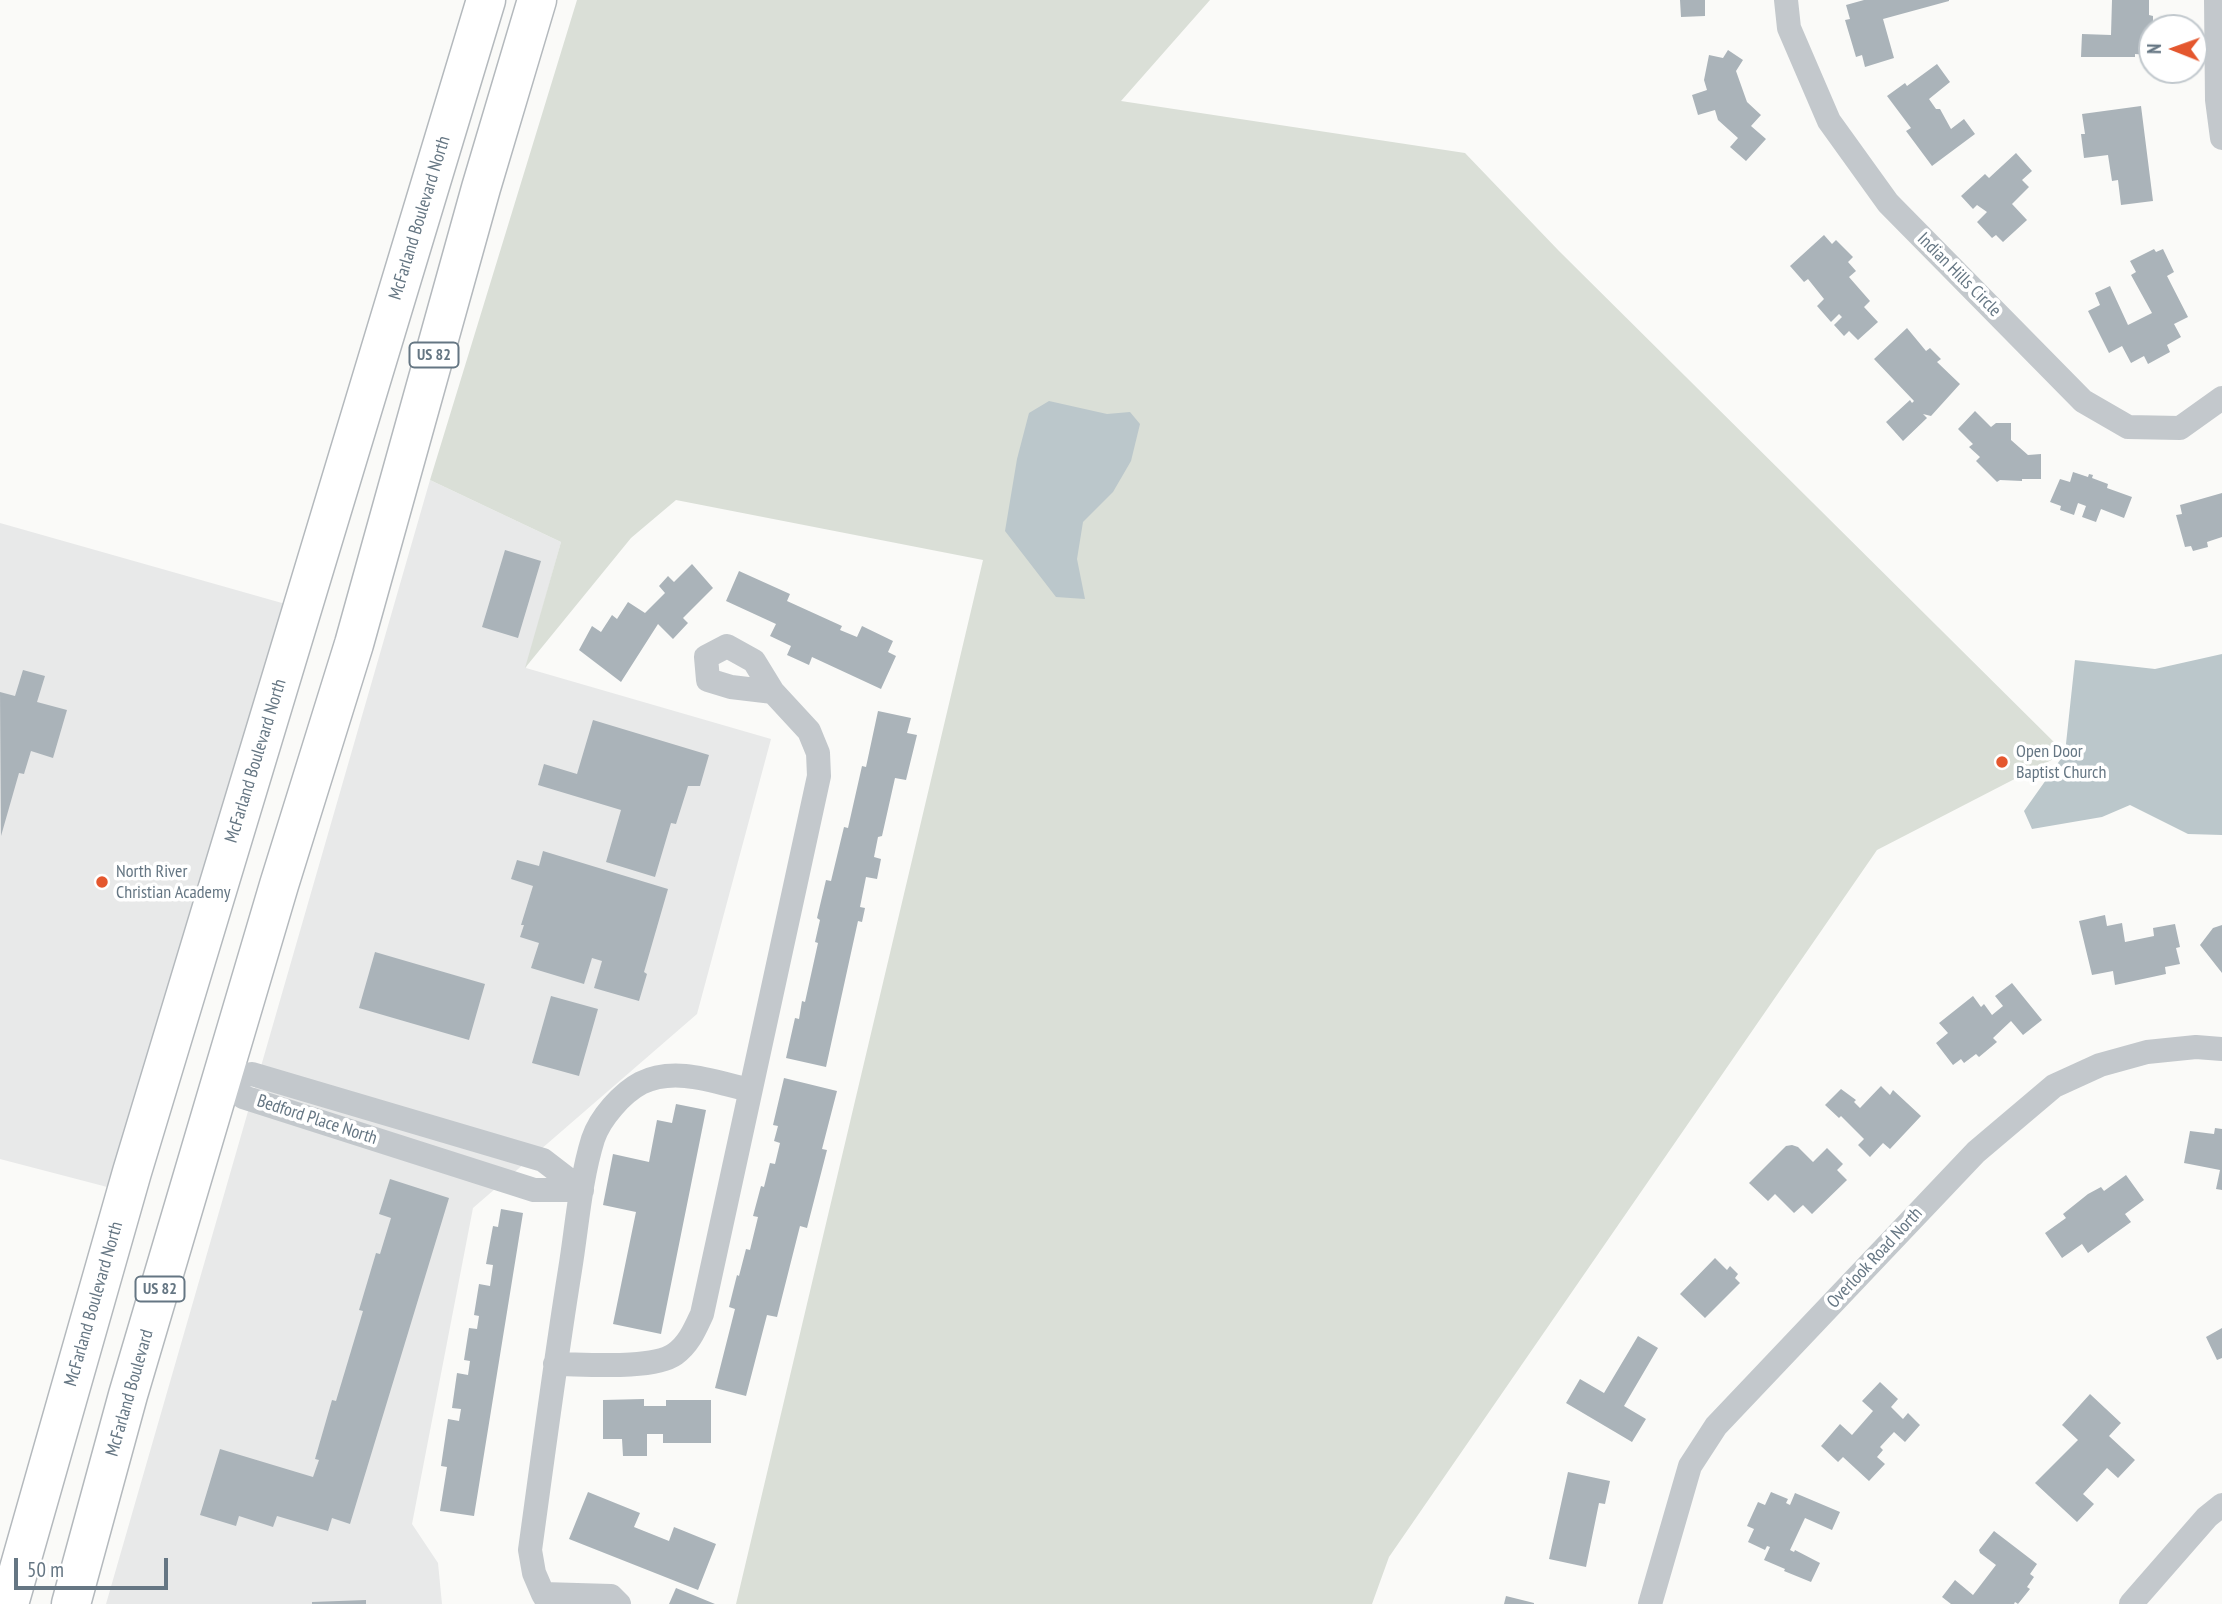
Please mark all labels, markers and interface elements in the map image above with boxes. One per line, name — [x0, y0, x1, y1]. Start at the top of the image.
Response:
north arrow — [2138, 14, 2208, 84]
text: N — [2142, 43, 2166, 54]
street label: McFarland Boulevard North — [385, 133, 455, 303]
street label: Indian Hills Circle — [1913, 229, 2005, 321]
road number: US 82 — [410, 342, 458, 368]
street label: McFarland Boulevard North — [221, 676, 291, 846]
place label: Open Door Baptist Church — [2016, 741, 2106, 784]
marker: Open Door Baptist Church — [1994, 754, 2010, 770]
place label: North River Christian Academy — [116, 861, 230, 903]
marker: North River Christian Academy — [94, 874, 110, 890]
street label: Bedford Place North — [254, 1090, 380, 1150]
street label: Overlook Road North — [1823, 1203, 1927, 1313]
street label: McFarland Boulevard North — [60, 1219, 128, 1389]
road number: US 82 — [136, 1276, 184, 1302]
street label: McFarland Boulevard — [102, 1327, 158, 1459]
scale bar — [18, 1544, 172, 1588]
text: 50 m — [27, 1556, 64, 1583]

